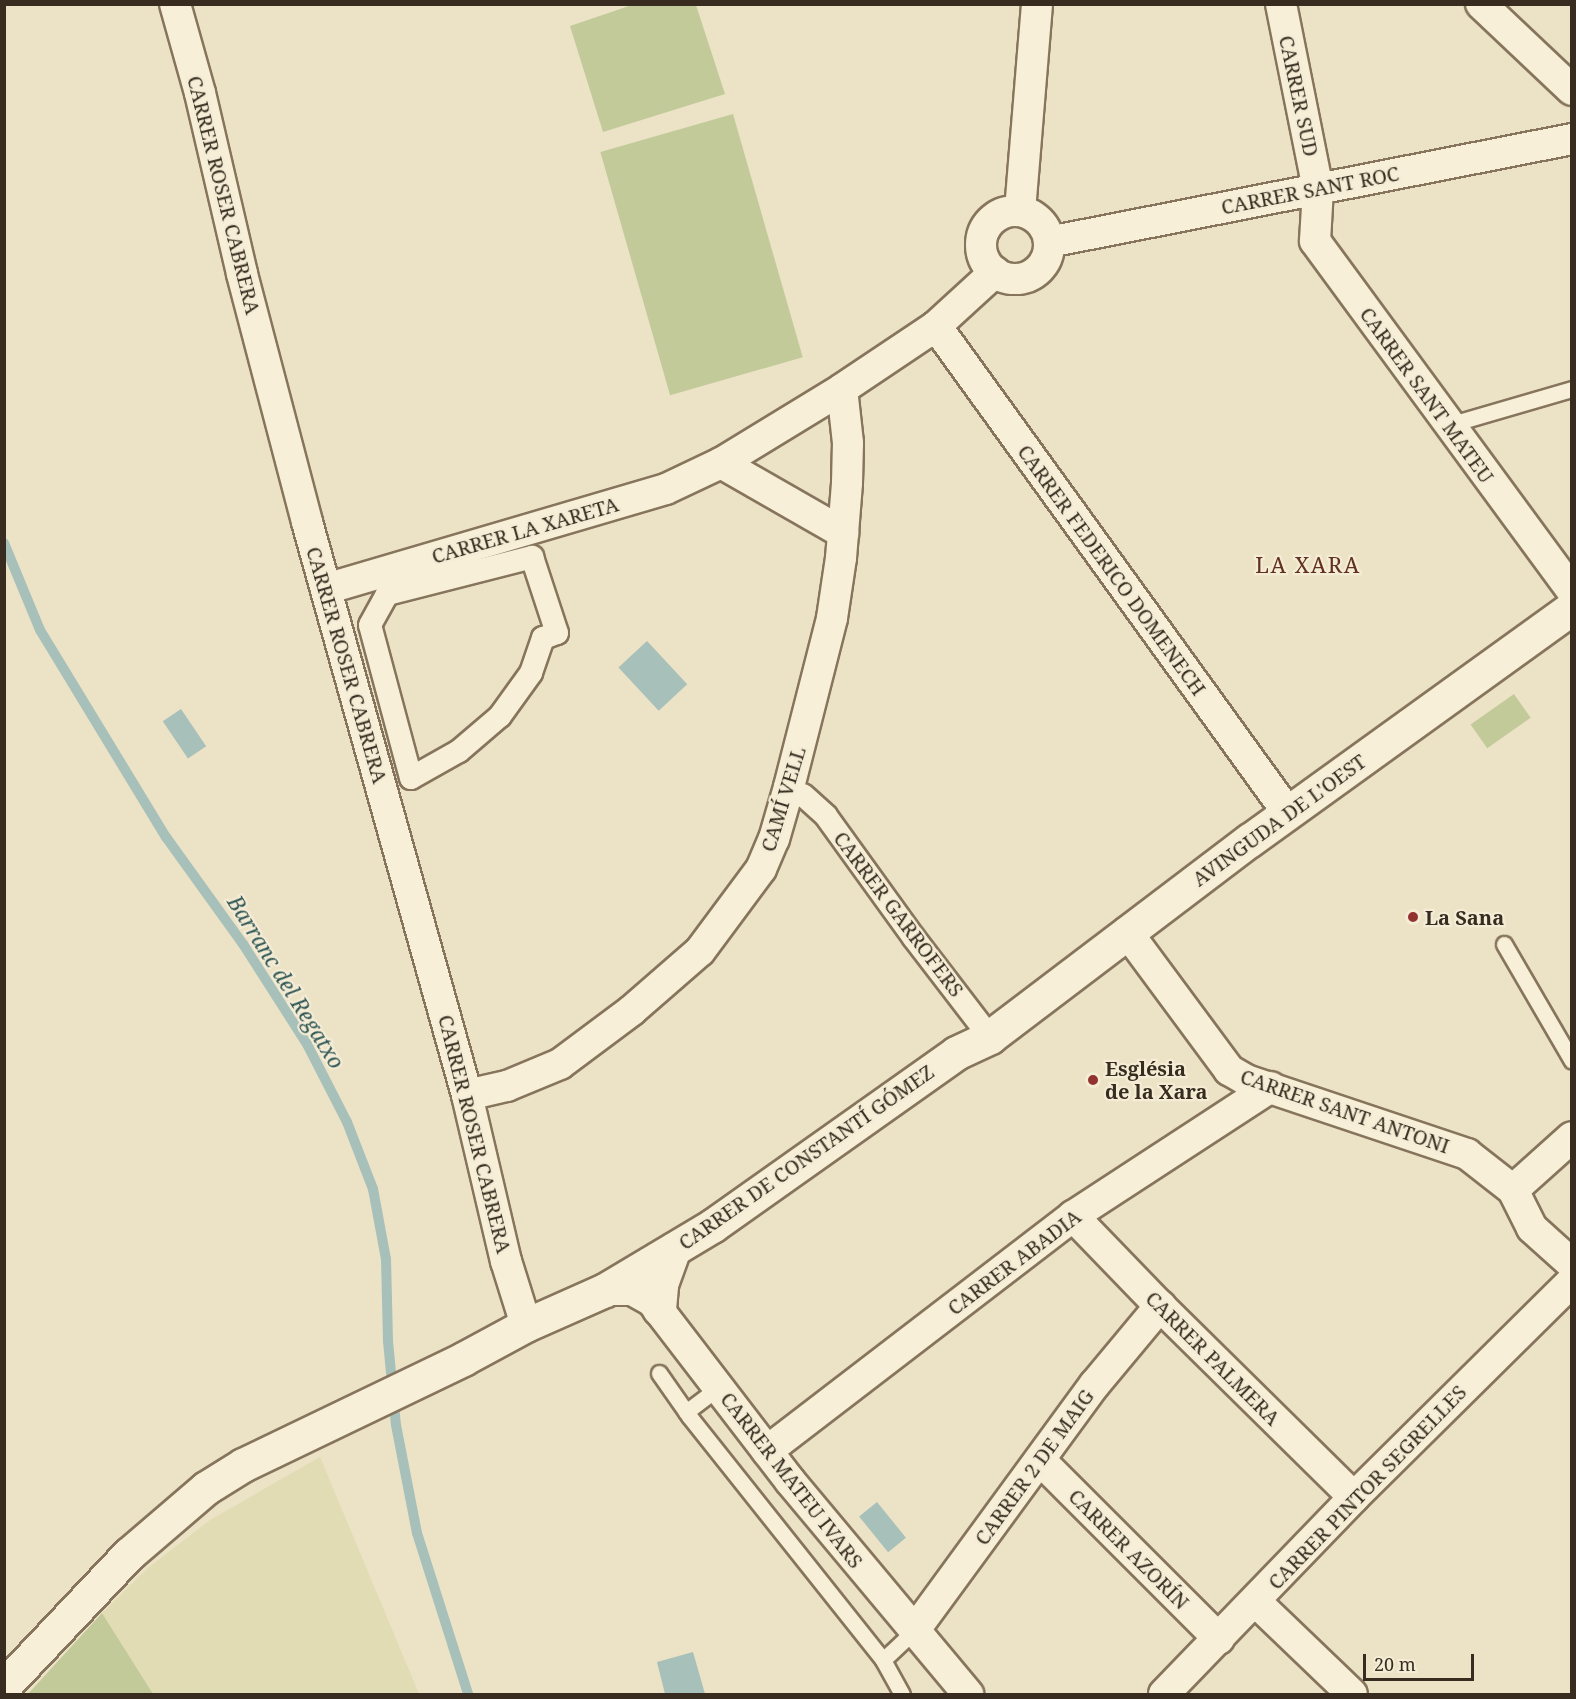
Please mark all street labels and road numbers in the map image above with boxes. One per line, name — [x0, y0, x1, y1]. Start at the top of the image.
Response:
street label: CARRER SUD — [1274, 33, 1324, 159]
street label: CARRER ROSER CABRERA — [183, 73, 265, 317]
street label: CARRER SANT ROC — [1219, 161, 1401, 219]
street label: CARRER SANT MATEU — [1355, 302, 1499, 488]
street label: CARRER FEDERICO DOMENECH — [1013, 440, 1211, 700]
street label: CARRER LA XARETA — [429, 492, 621, 568]
street label: CARRER ROSER CABRERA — [302, 544, 392, 786]
street label: CAMÍ VELL — [756, 744, 810, 854]
street label: AVINGUDA DE L'OEST — [1188, 749, 1370, 891]
street label: CARRER GARROFERS — [829, 827, 969, 1001]
street label: CARRER ROSER CABRERA — [434, 1012, 516, 1256]
street label: CARRER DE CONSTANTÍ GÓMEZ — [674, 1059, 938, 1255]
street label: CARRER SANT ANTONI — [1237, 1064, 1453, 1158]
street label: CARRER ABADIA — [943, 1204, 1085, 1320]
street label: CARRER PALMERA — [1141, 1286, 1285, 1430]
street label: CARRER PINTOR SEGRELLES — [1263, 1380, 1471, 1594]
street label: CARRER 2 DE MAIG — [969, 1385, 1099, 1549]
street label: CARRER MATEU IVARS — [716, 1387, 868, 1573]
street label: CARRER AZORÍN — [1064, 1484, 1194, 1614]

